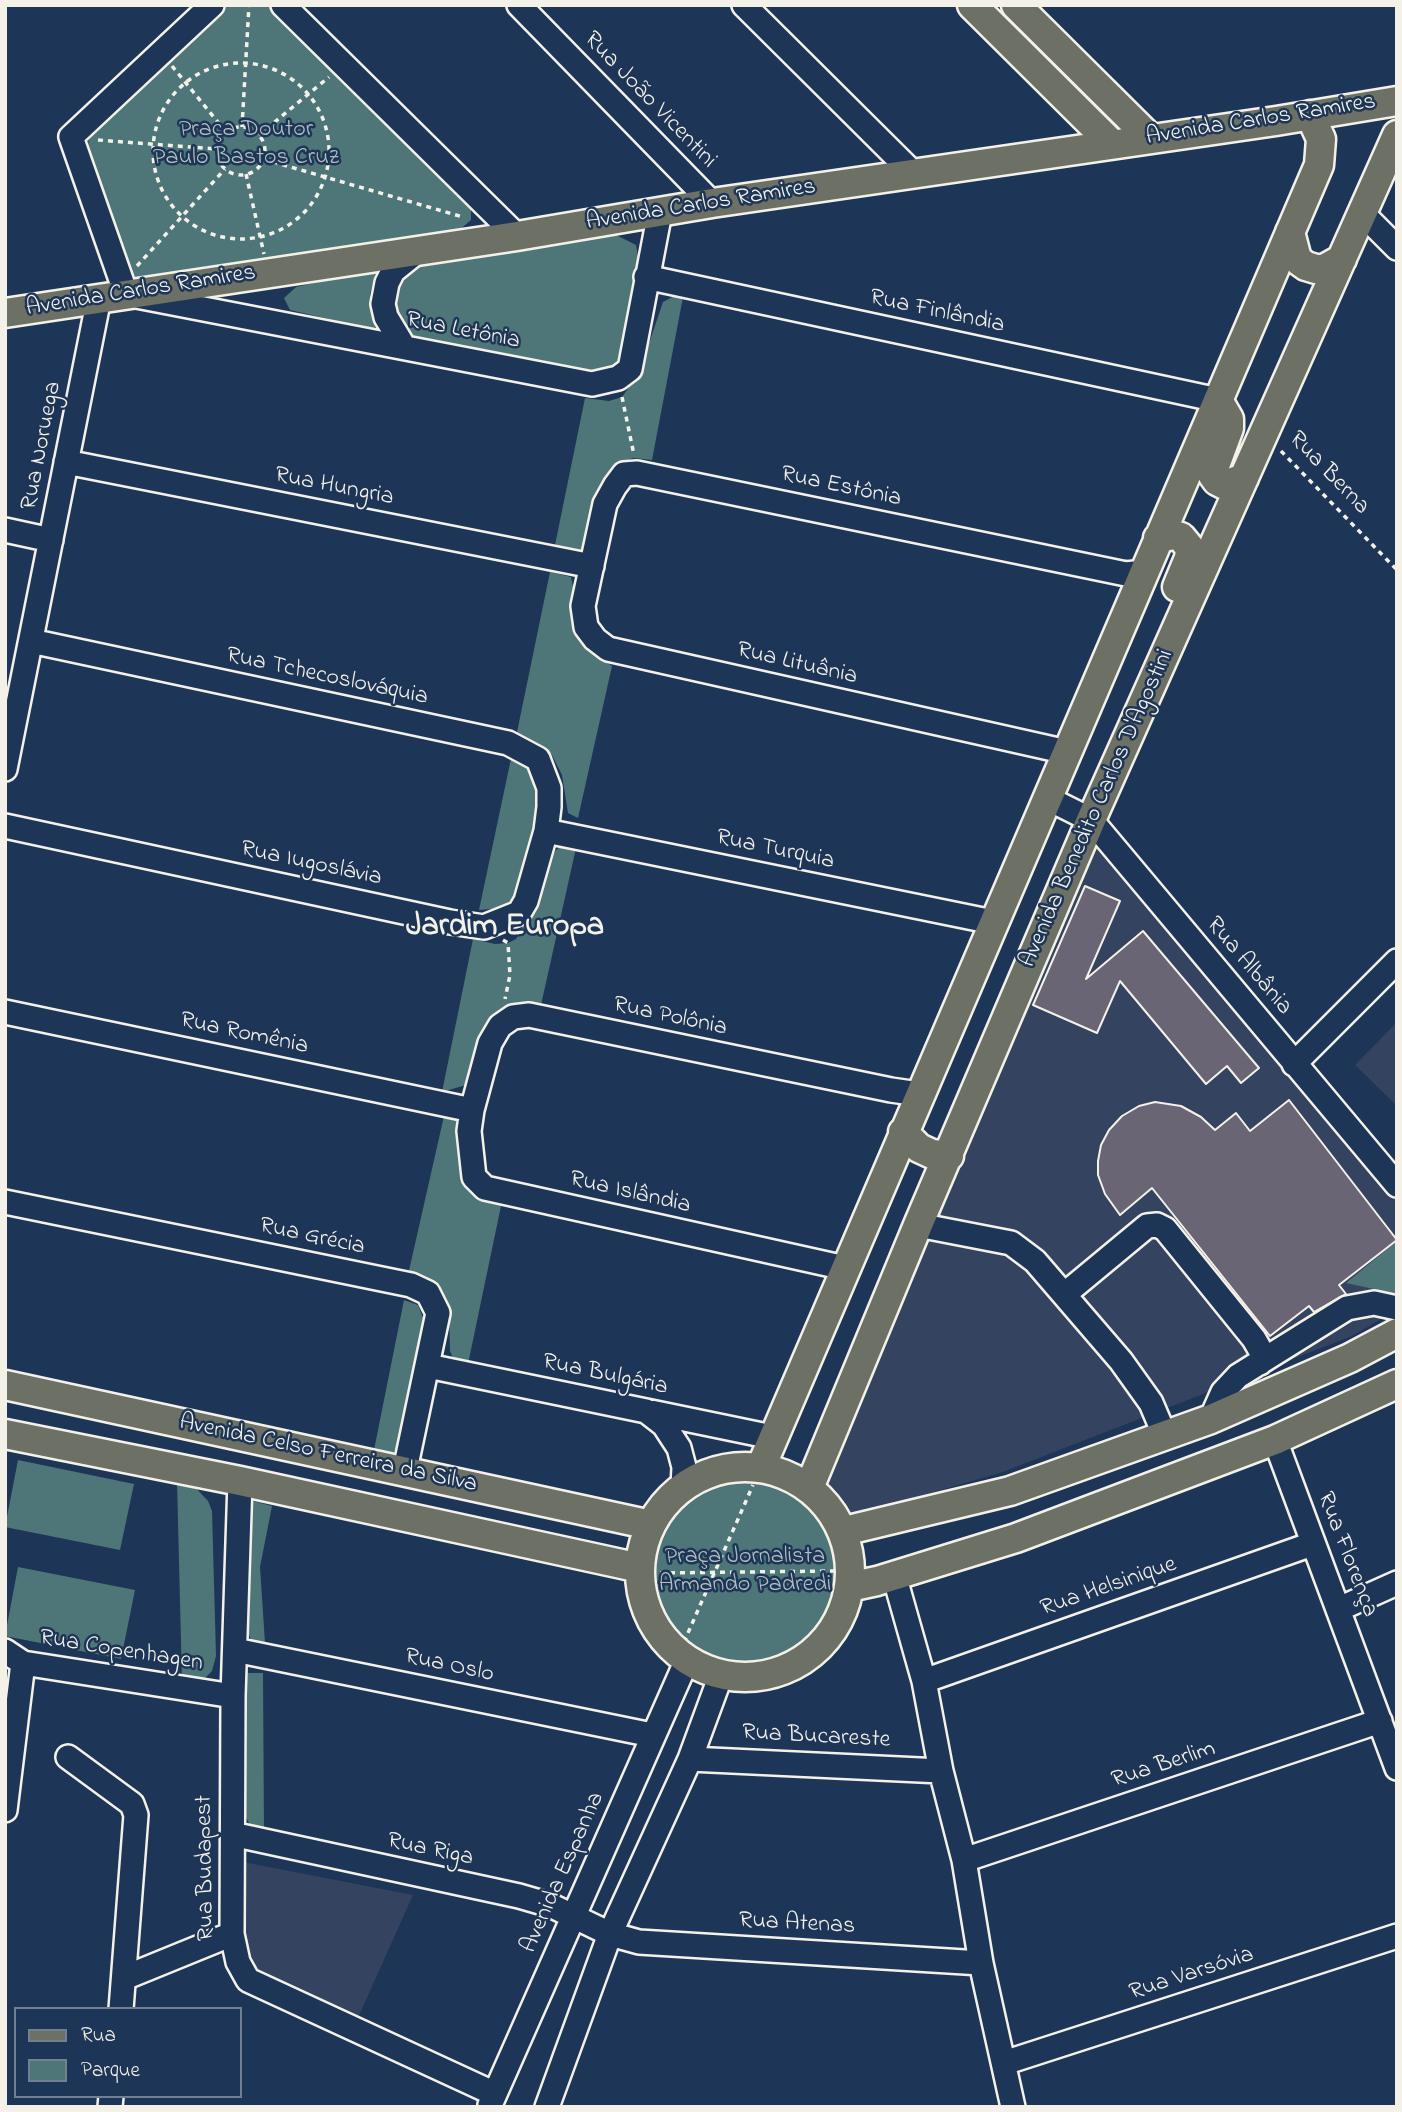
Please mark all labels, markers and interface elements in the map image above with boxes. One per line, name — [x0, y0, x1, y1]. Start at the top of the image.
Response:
street label: Rua João Vicentini — [576, 27, 722, 175]
street label: Avenida Carlos Ramires — [1144, 89, 1378, 153]
park label: Praça Doutor Paulo Bastos Cruz — [153, 117, 339, 173]
street label: Avenida Carlos Ramires — [584, 174, 818, 238]
street label: Avenida Carlos Ramires — [24, 260, 258, 324]
street label: Rua Finlândia — [867, 285, 1007, 341]
street label: Rua Letônia — [404, 307, 522, 357]
street label: Rua Noruega — [16, 379, 70, 513]
street label: Rua Berna — [1281, 426, 1375, 522]
street label: Rua Estônia — [778, 461, 904, 515]
street label: Rua Hungria — [272, 462, 396, 514]
street label: Rua Lituânia — [734, 637, 860, 693]
street label: Rua Tchecoslováquia — [223, 643, 431, 713]
street label: Avenida Benedito Carlos D'Agostini — [1015, 645, 1181, 973]
street label: Rua Turquia — [713, 824, 837, 878]
street label: Rua Iugoslávia — [238, 836, 384, 894]
district label: Jardim Europa — [406, 910, 604, 948]
street label: Rua Albânia — [1199, 912, 1297, 1022]
street label: Rua Polônia — [610, 992, 730, 1044]
street label: Rua Romênia — [177, 1007, 311, 1063]
street label: Rua Islândia — [567, 1166, 693, 1222]
street label: Rua Grécia — [257, 1213, 367, 1263]
street label: Rua Bulgária — [540, 1349, 670, 1403]
street label: Avenida Celso Ferreira da Silva — [176, 1409, 480, 1501]
street label: Rua Florença — [1309, 1488, 1383, 1622]
park label: Praça Jornalista Armando Padredi — [659, 1544, 831, 1600]
street label: Rua Helsinique — [1037, 1551, 1181, 1625]
street label: Rua Copenhagen — [37, 1625, 205, 1679]
street label: Rua Oslo — [402, 1644, 496, 1690]
street label: Rua Bucareste — [741, 1720, 891, 1756]
street label: Rua Berlim — [1109, 1736, 1219, 1796]
street label: Avenida Espanha — [516, 1788, 612, 1958]
street label: Rua Budapest — [191, 1795, 223, 1941]
street label: Rua Riga — [384, 1828, 476, 1874]
street label: Rua Atenas — [738, 1908, 856, 1942]
street label: Rua Varsóvia — [1126, 1941, 1258, 2009]
legend — [14, 2007, 242, 2098]
text: Rua — [81, 2021, 116, 2051]
text: Parque — [81, 2056, 140, 2086]

